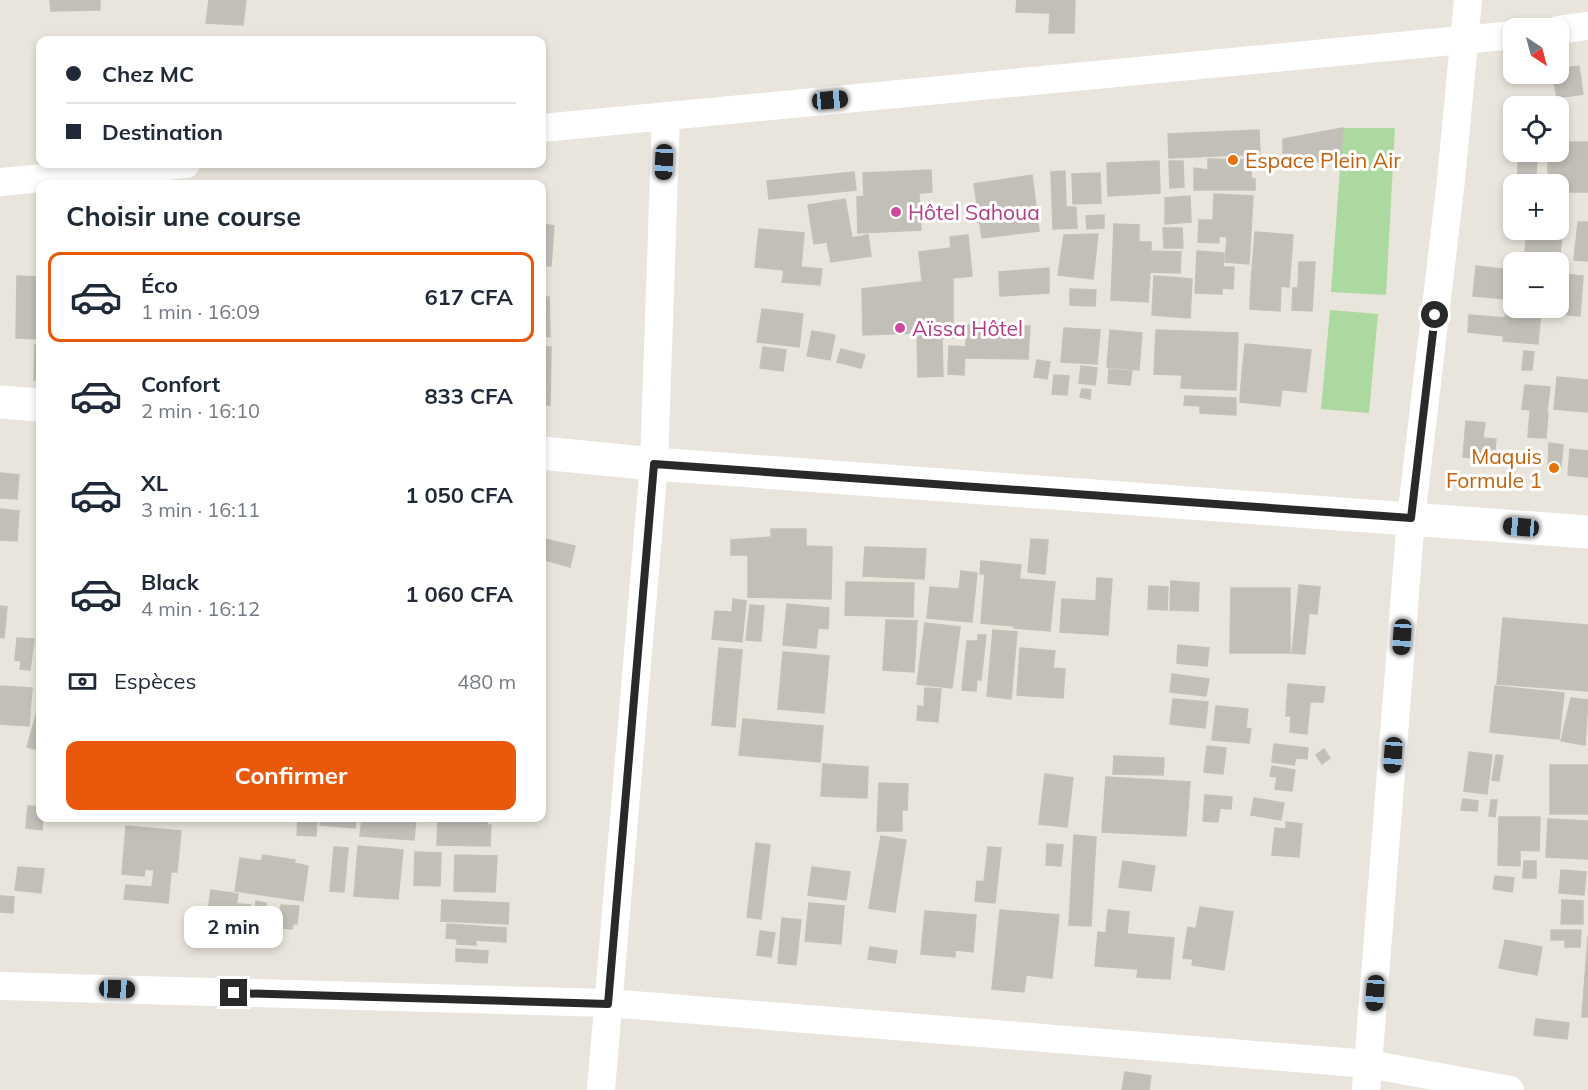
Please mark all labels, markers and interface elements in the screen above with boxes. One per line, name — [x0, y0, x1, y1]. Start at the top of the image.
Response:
north arrow — [1503, 18, 1569, 84]
map controls — [1503, 18, 1569, 318]
text: Chez MC — [102, 60, 194, 88]
car — [811, 89, 849, 111]
button: locate — [1503, 96, 1569, 162]
text: Destination — [102, 118, 223, 146]
car — [654, 144, 674, 180]
place label: Espace Plein Air — [1245, 147, 1401, 173]
marker: Espace Plein Air — [1226, 153, 1240, 167]
button: + — [1503, 174, 1569, 240]
text: Choisir une course — [66, 199, 301, 233]
place label: Hôtel Sahoua — [908, 199, 1040, 225]
marker: Hôtel Sahoua — [889, 205, 903, 219]
button: − — [1503, 252, 1569, 318]
icon: car — [69, 270, 123, 324]
text: Éco — [141, 271, 178, 299]
text: 617 CFA — [424, 283, 513, 311]
text: 1 min · 16:09 — [141, 299, 260, 324]
route start — [1421, 301, 1448, 328]
place label: Aïssa Hôtel — [912, 315, 1023, 341]
marker: Aïssa Hôtel — [893, 321, 907, 335]
icon: car — [69, 369, 123, 423]
text: Confort — [141, 370, 220, 398]
text: 833 CFA — [424, 382, 513, 410]
text: 2 min · 16:10 — [141, 398, 260, 423]
place label: Maquis Formule 1 — [1446, 443, 1542, 493]
marker: Maquis Formule 1 — [1547, 461, 1561, 475]
icon: car — [69, 468, 123, 522]
text: XL — [141, 469, 168, 497]
text: 1 050 CFA — [405, 481, 513, 509]
text: 3 min · 16:11 — [141, 497, 260, 522]
car — [1502, 516, 1540, 538]
icon: car — [69, 567, 123, 621]
text: Black — [141, 568, 199, 596]
text: 1 060 CFA — [405, 580, 513, 608]
text: 4 min · 16:12 — [141, 596, 260, 621]
car — [1392, 618, 1412, 656]
icon: cash — [66, 665, 99, 698]
text: Espèces — [114, 667, 196, 695]
text: 480 m — [457, 669, 516, 694]
car — [1383, 736, 1403, 774]
button: Confirmer — [66, 741, 516, 810]
callout: 2 min — [184, 906, 284, 948]
text: 2 min — [207, 914, 260, 939]
car — [1365, 974, 1385, 1012]
car — [99, 979, 135, 999]
route end — [220, 979, 247, 1006]

